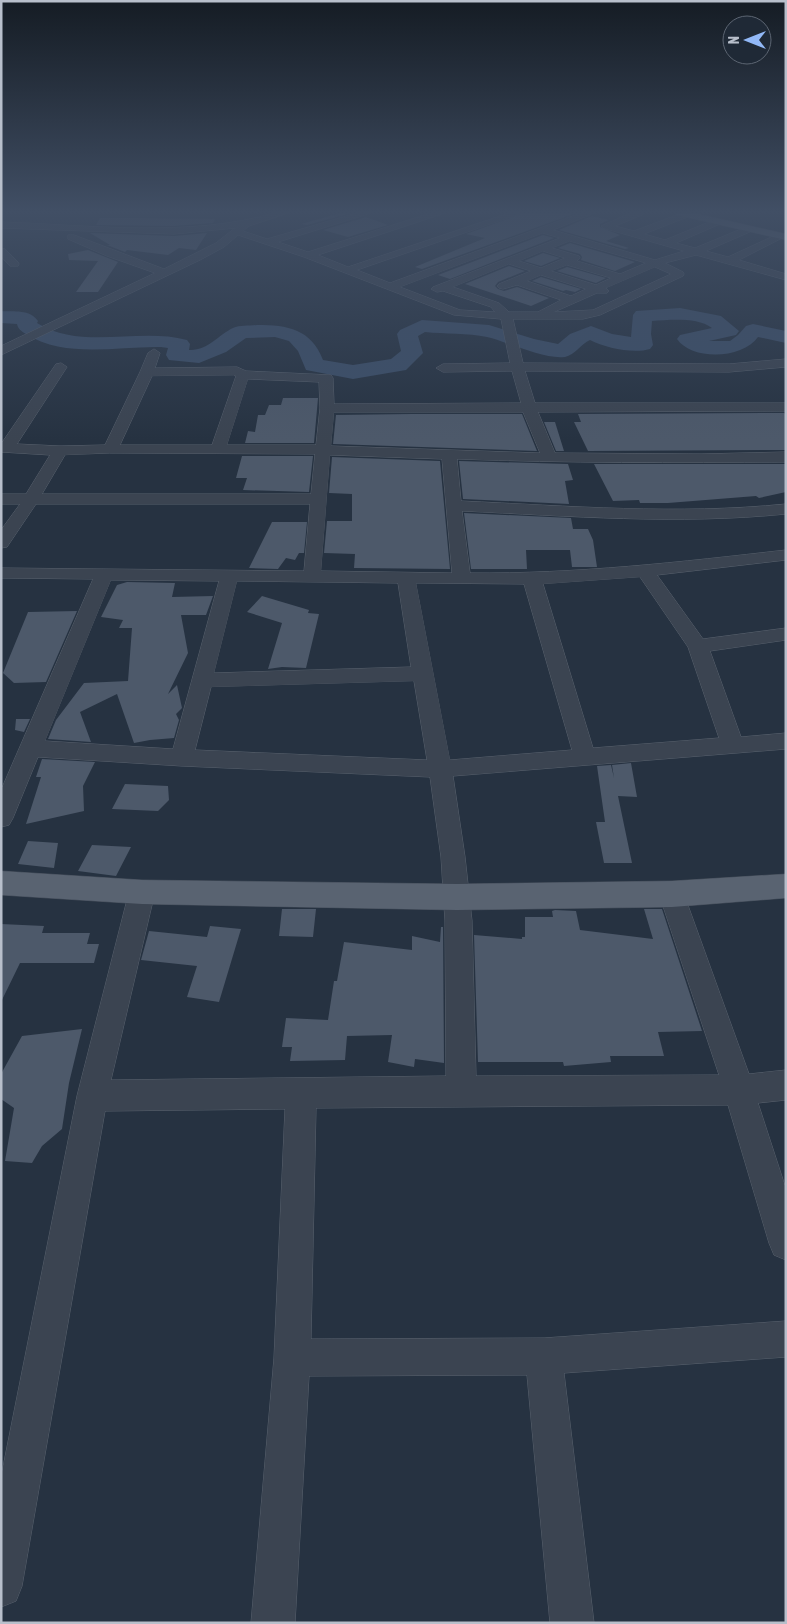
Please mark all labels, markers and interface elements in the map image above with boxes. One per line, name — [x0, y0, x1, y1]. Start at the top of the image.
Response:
north arrow — [722, 15, 772, 65]
text: N — [726, 36, 742, 44]

